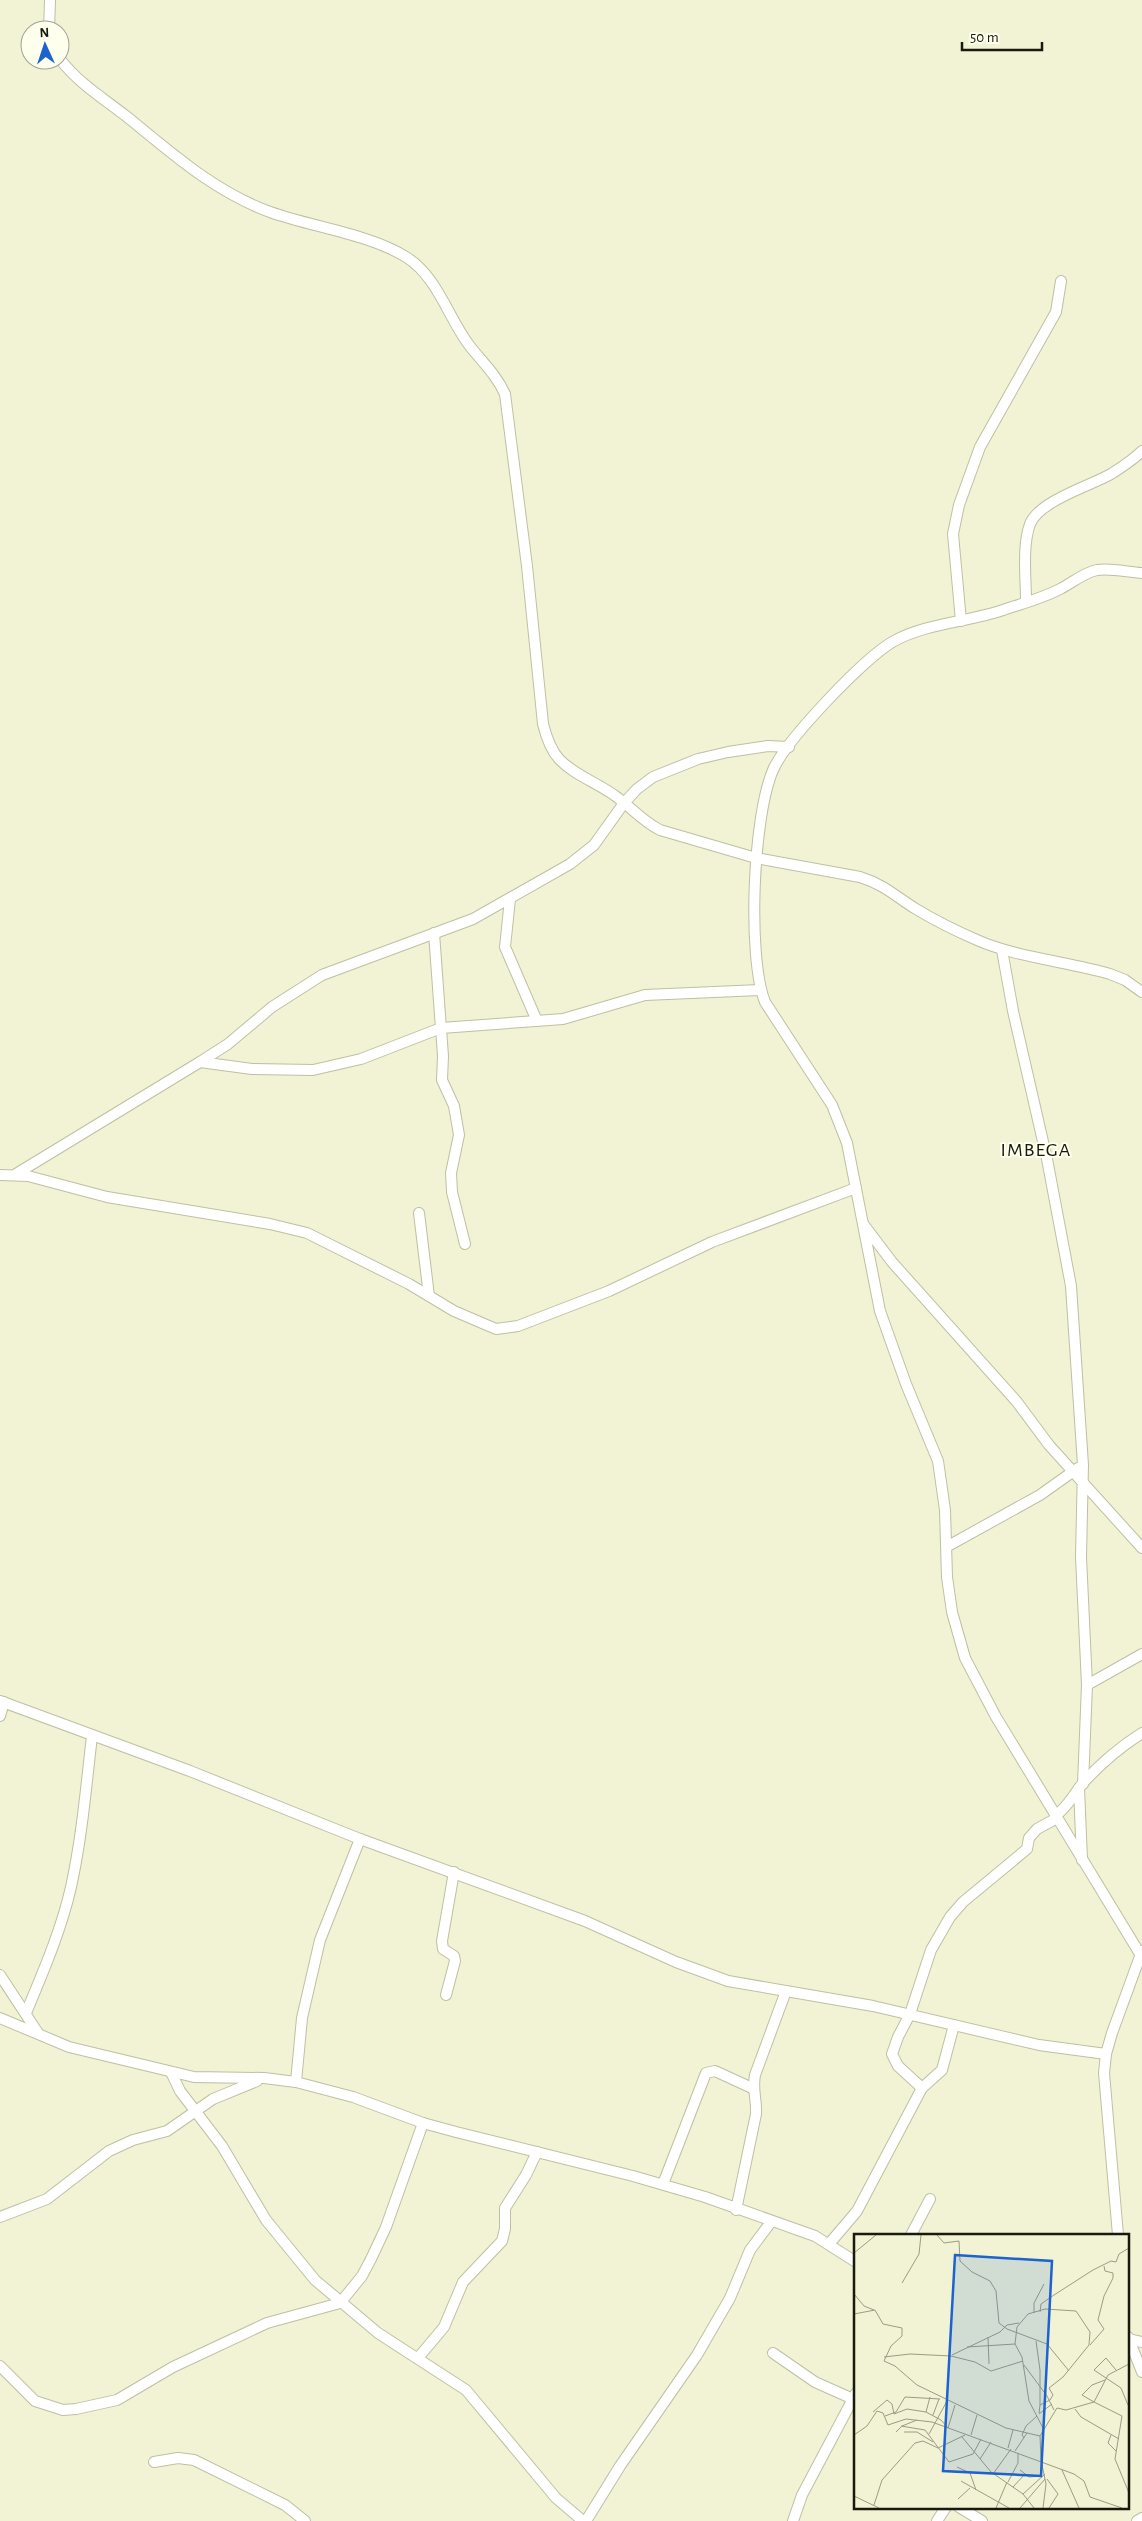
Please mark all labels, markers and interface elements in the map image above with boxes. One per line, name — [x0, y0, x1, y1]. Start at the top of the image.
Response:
north arrow — [20, 20, 70, 70]
scale bar — [962, 20, 1042, 52]
text: N — [39, 26, 50, 40]
text: 50 m — [970, 30, 999, 45]
district label: IMBEGA — [1001, 1140, 1071, 1160]
inset map — [854, 2234, 1130, 2508]

